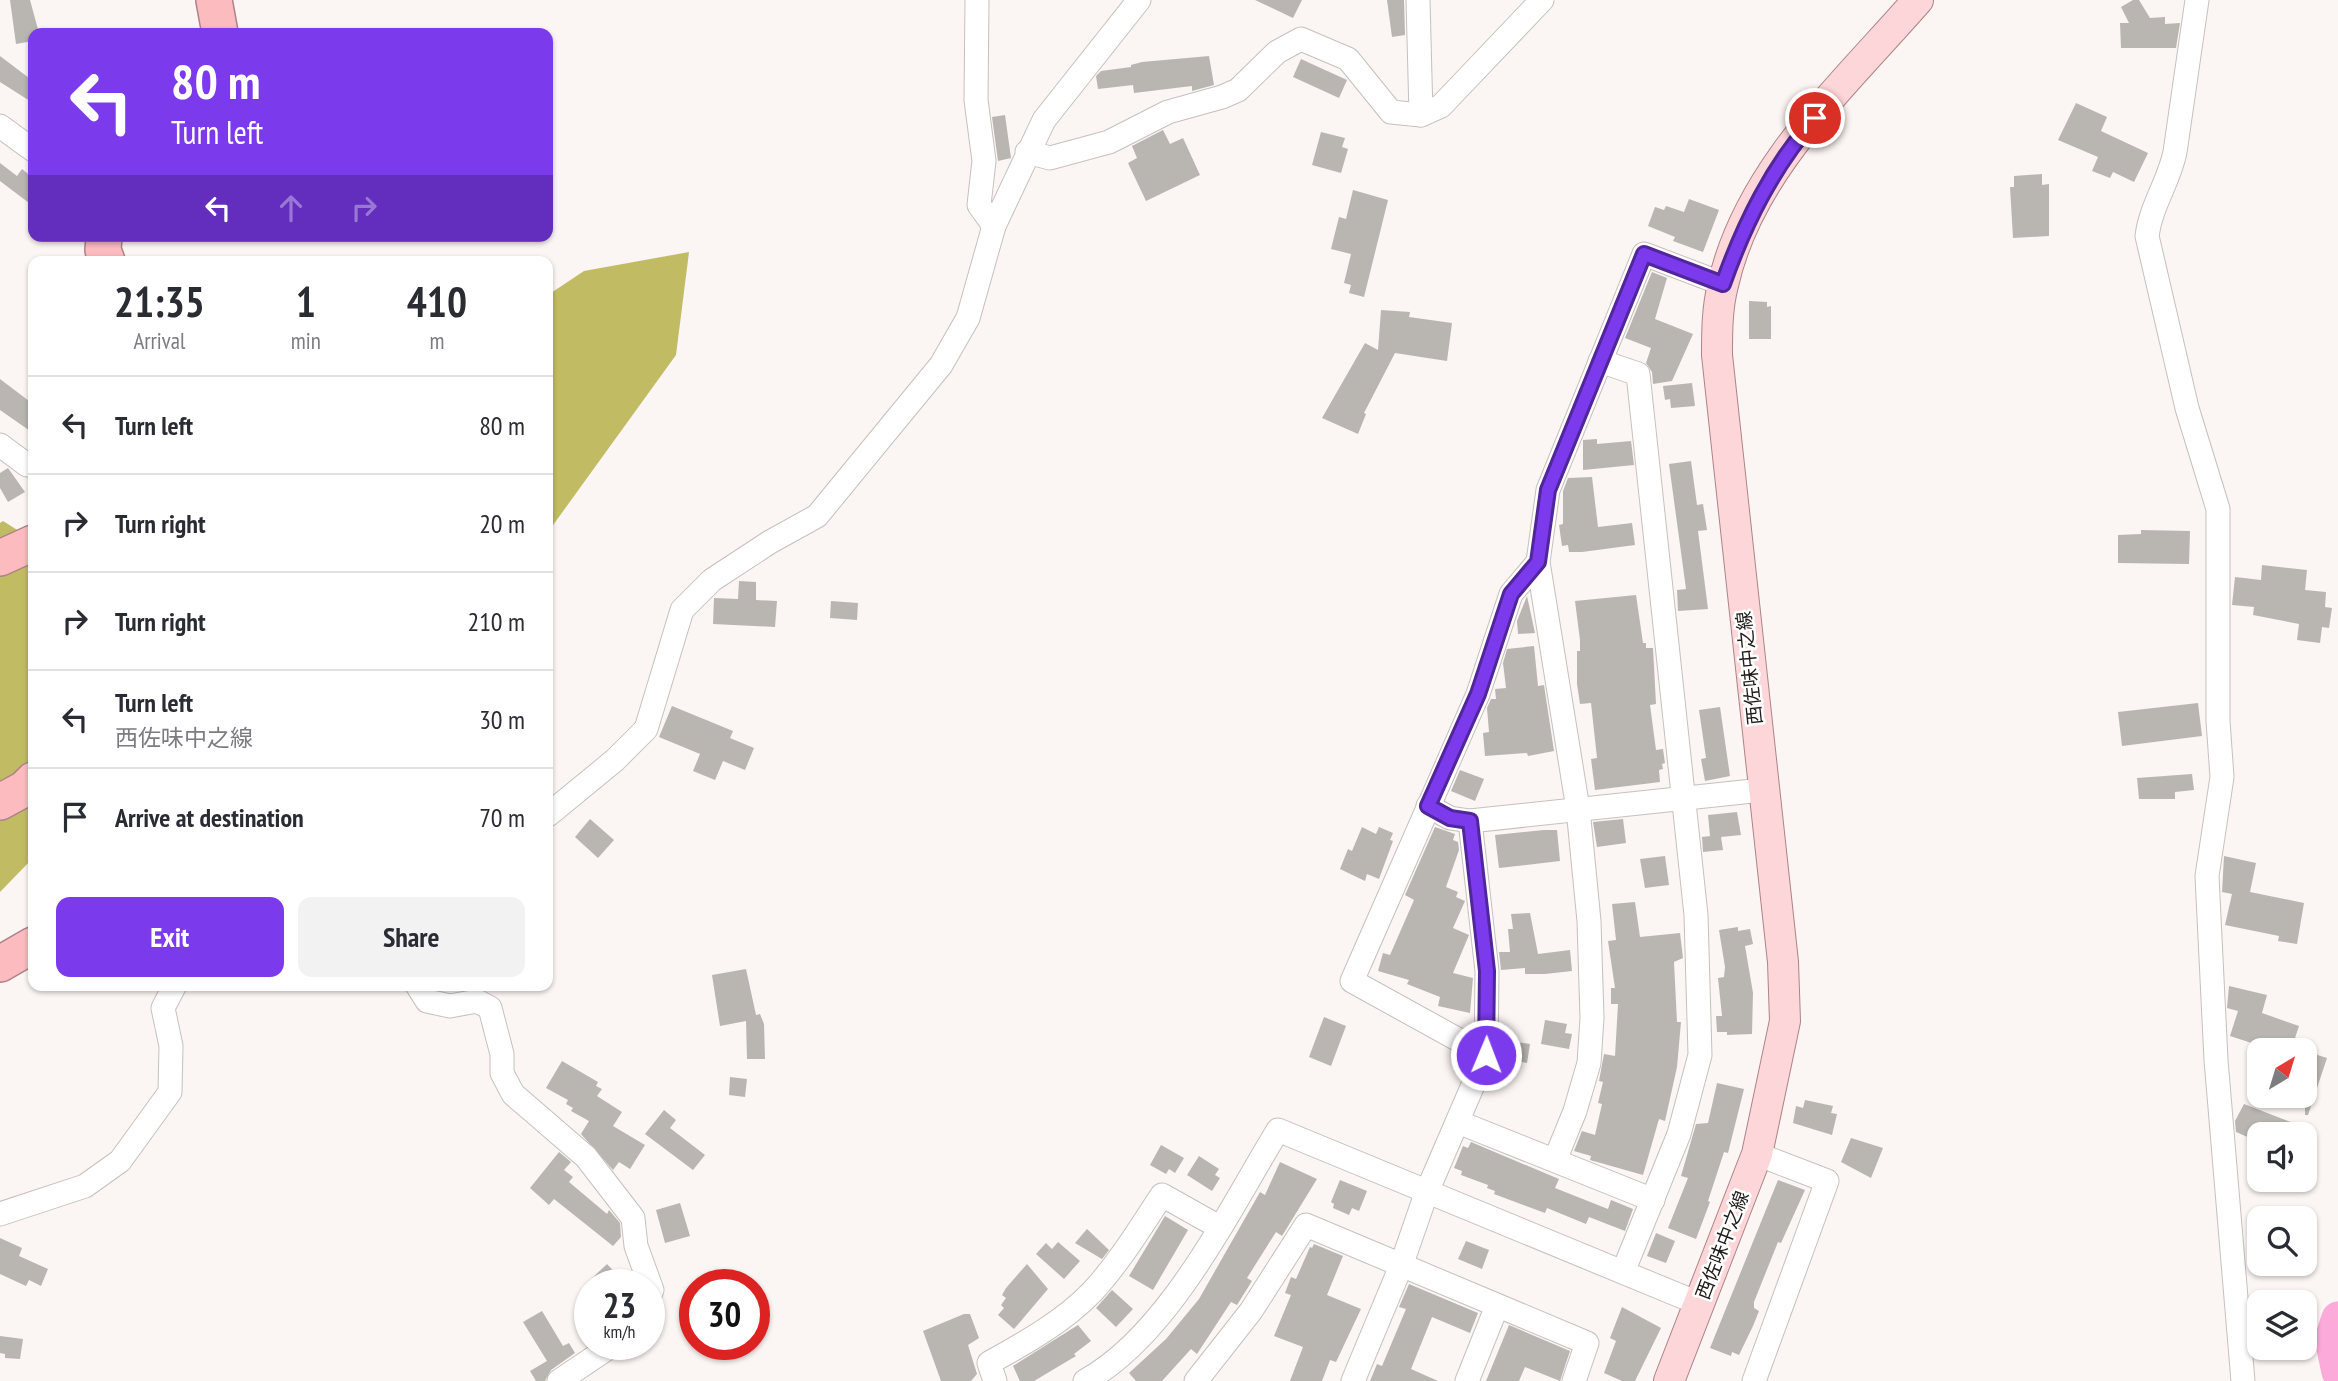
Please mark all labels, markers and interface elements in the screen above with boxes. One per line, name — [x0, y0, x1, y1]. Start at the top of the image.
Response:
text: 80 m — [171, 49, 260, 113]
icon: left — [56, 56, 147, 147]
pin — [1785, 88, 1845, 148]
icon: arrive — [1796, 99, 1834, 137]
text: Turn left — [171, 111, 263, 153]
icon: left — [199, 189, 237, 227]
icon: ahead — [272, 189, 310, 227]
icon: right — [345, 189, 383, 227]
text: 21:35 — [114, 274, 205, 329]
text: 1 — [296, 274, 316, 329]
text: 410 — [407, 274, 467, 329]
text: Arrival — [133, 326, 185, 355]
text: min — [291, 326, 321, 355]
text: m — [429, 326, 444, 355]
icon: left — [56, 406, 94, 444]
text: Turn left — [115, 409, 193, 442]
text: 80 m — [479, 409, 525, 442]
icon: right — [56, 504, 94, 542]
text: Turn right — [115, 507, 206, 540]
text: 20 m — [479, 507, 525, 540]
icon: right — [56, 602, 94, 640]
text: Turn right — [115, 605, 206, 638]
text: 210 m — [467, 605, 525, 638]
street label: 西佐味中之線 — [1731, 610, 1767, 726]
text: Turn left — [115, 686, 193, 719]
icon: left — [56, 700, 94, 738]
text: 30 m — [479, 703, 525, 736]
text: 西佐味中之線 — [115, 723, 253, 752]
icon: arrive — [56, 798, 94, 836]
text: Arrive at destination — [115, 801, 304, 834]
text: 70 m — [479, 801, 525, 834]
button: Exit — [56, 897, 284, 977]
button: Share — [298, 897, 525, 977]
position arrow — [1449, 1018, 1523, 1092]
north arrow — [2247, 1038, 2317, 1108]
map controls — [2247, 1038, 2317, 1360]
button: sound — [2247, 1122, 2317, 1192]
street label: 西佐味中之線 — [1690, 1187, 1754, 1303]
button: search — [2247, 1206, 2317, 1276]
speed limit sign: 30 — [679, 1269, 770, 1360]
text: 23 — [603, 1282, 636, 1328]
button: layers — [2247, 1290, 2317, 1360]
text: km/h — [604, 1320, 635, 1343]

